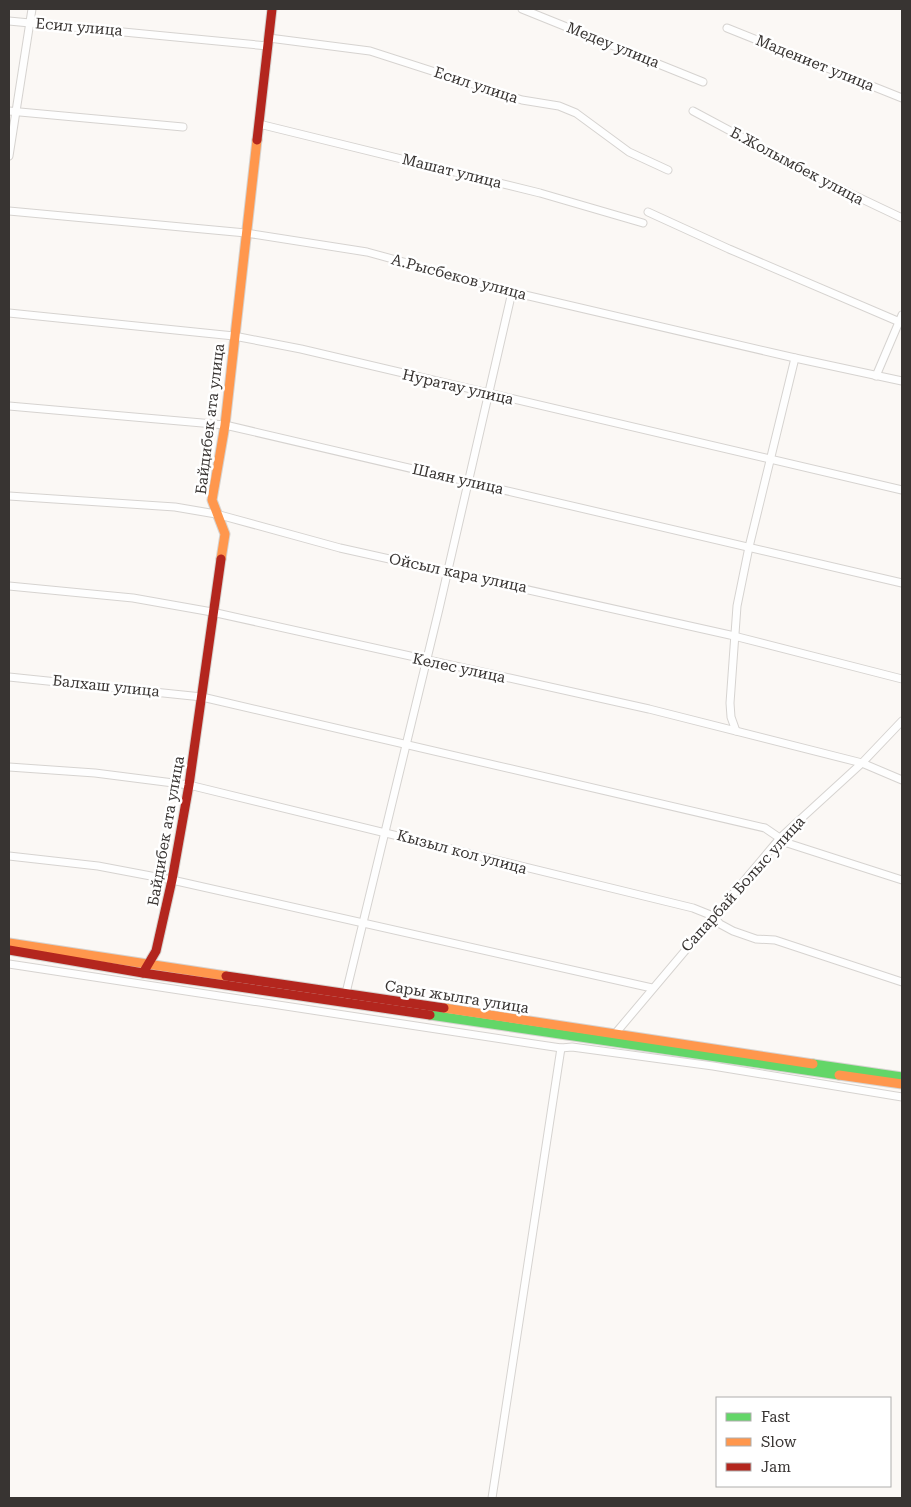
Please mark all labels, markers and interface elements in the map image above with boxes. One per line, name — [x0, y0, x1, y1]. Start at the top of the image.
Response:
street label: Есил улица — [35, 14, 123, 40]
street label: Медеу улица — [564, 18, 662, 72]
street label: Мадениет улица — [753, 31, 877, 95]
street label: Есил улица — [432, 63, 520, 107]
street label: Б.Жолымбек улица — [727, 123, 867, 209]
street label: Машат улица — [400, 150, 504, 192]
street label: А.Рысбеков улица — [390, 250, 528, 304]
street label: Байдибек ата улица — [192, 342, 228, 496]
street label: Нуратау улица — [401, 365, 515, 409]
street label: Шаян улица — [411, 460, 505, 498]
street label: Ойсыл кара улица — [387, 550, 529, 596]
street label: Келес улица — [411, 649, 507, 687]
street label: Балхаш улица — [52, 671, 160, 701]
street label: Байдибек ата улица — [144, 755, 188, 907]
street label: Сапарбай Болыс улица — [677, 813, 809, 955]
street label: Кызыл кол улица — [395, 826, 529, 878]
street label: Сары жылга улица — [384, 977, 530, 1017]
legend — [716, 1397, 891, 1487]
text: Fast — [761, 1408, 791, 1426]
text: Slow — [761, 1433, 797, 1451]
text: Jam — [761, 1458, 791, 1476]

